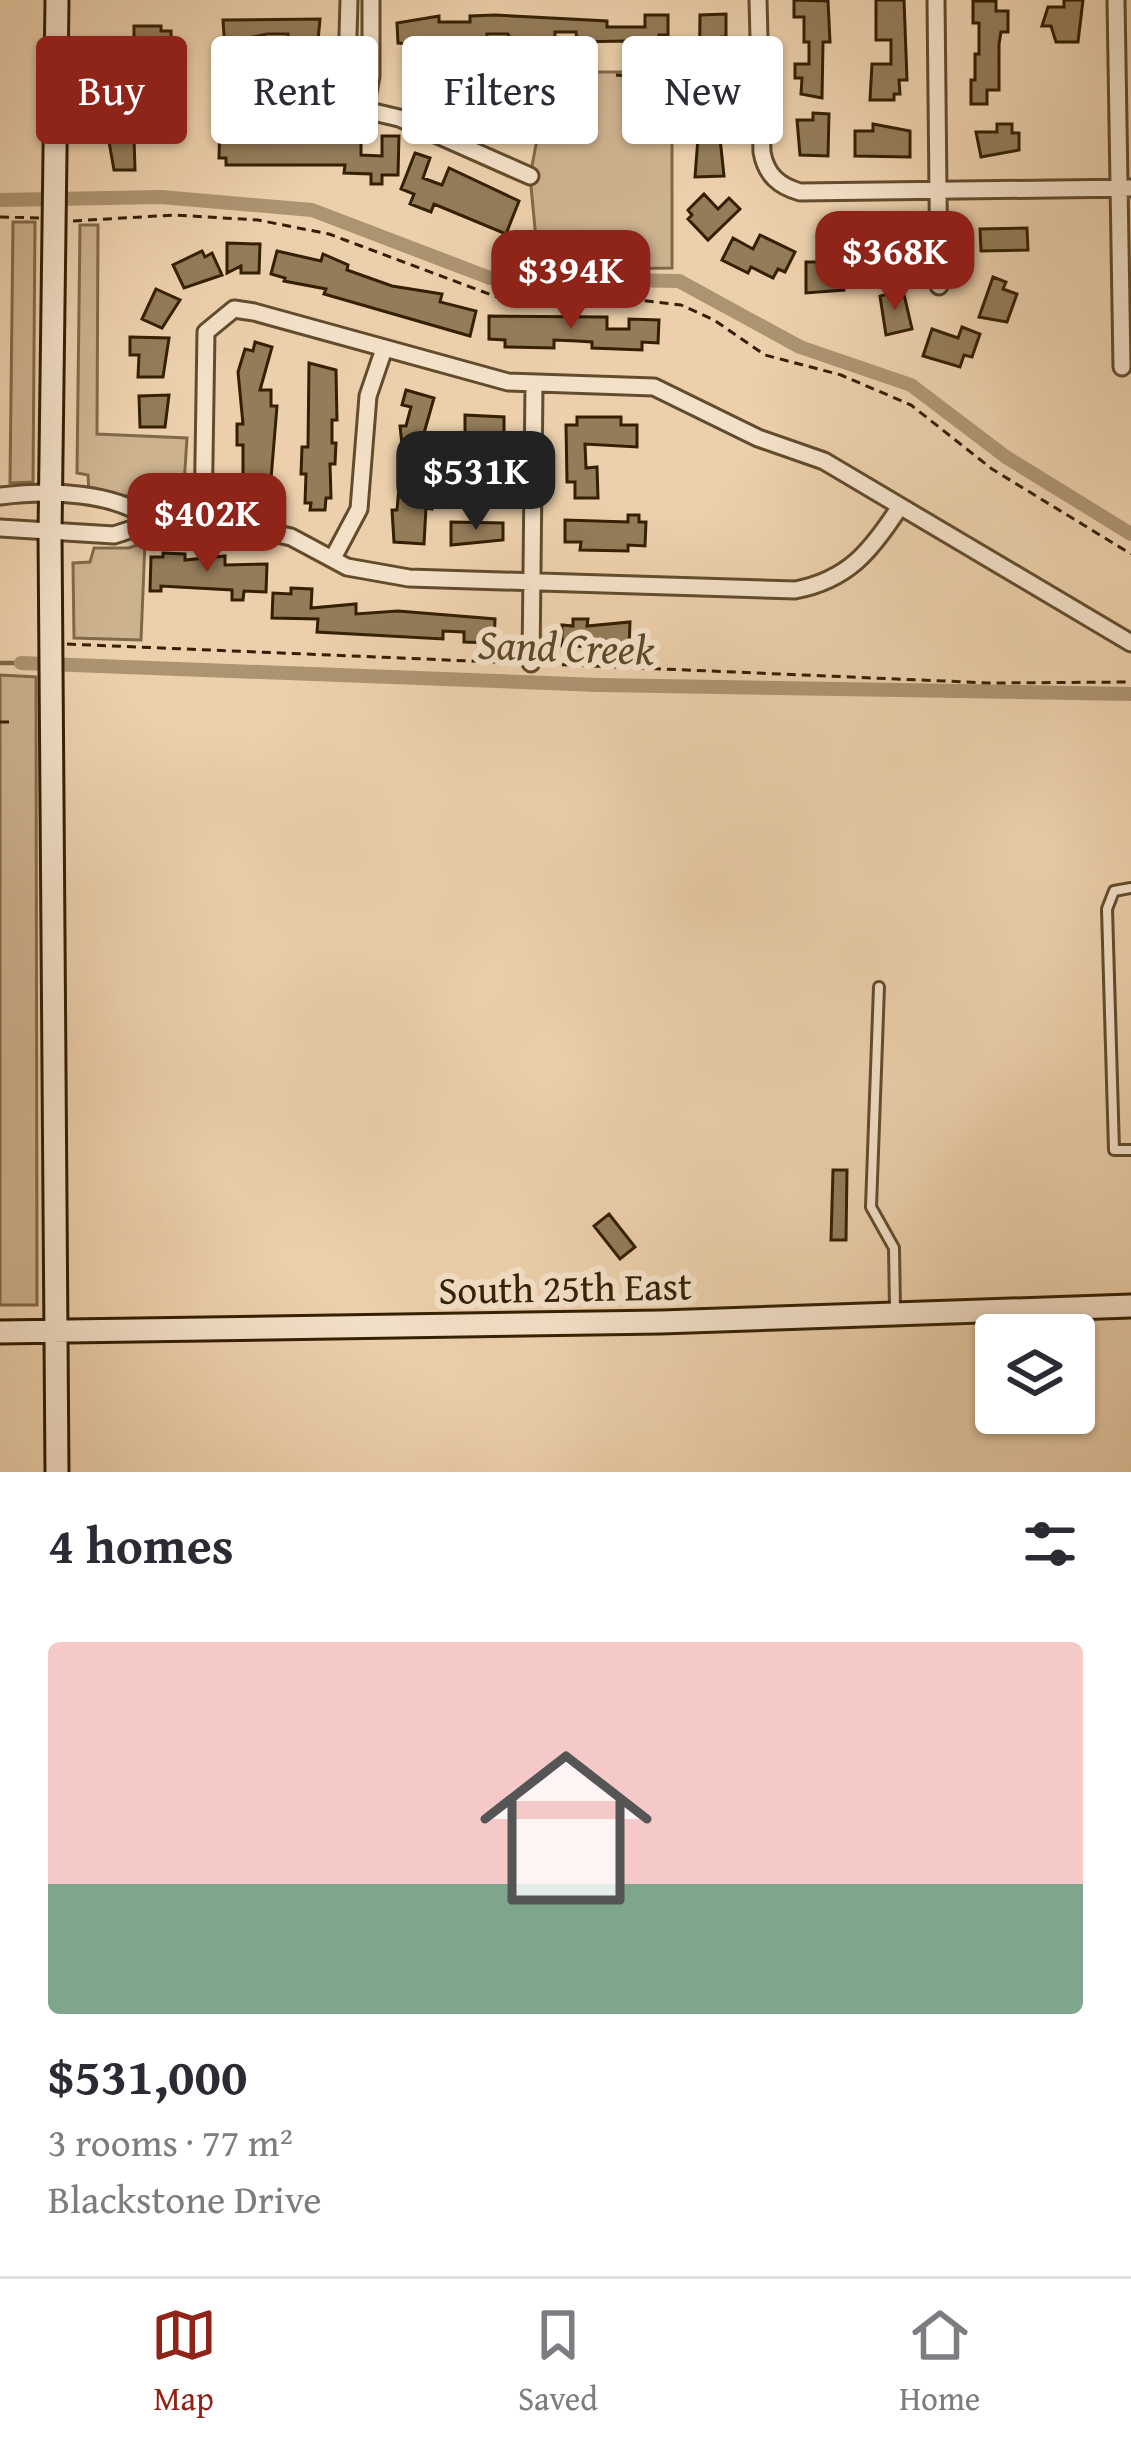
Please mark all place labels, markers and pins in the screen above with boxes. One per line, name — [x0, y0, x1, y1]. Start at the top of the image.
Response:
pin: $368K — [811, 211, 979, 313]
pin: $394K — [487, 230, 655, 332]
pin: $531K — [392, 431, 560, 533]
pin: $402K — [123, 473, 291, 575]

